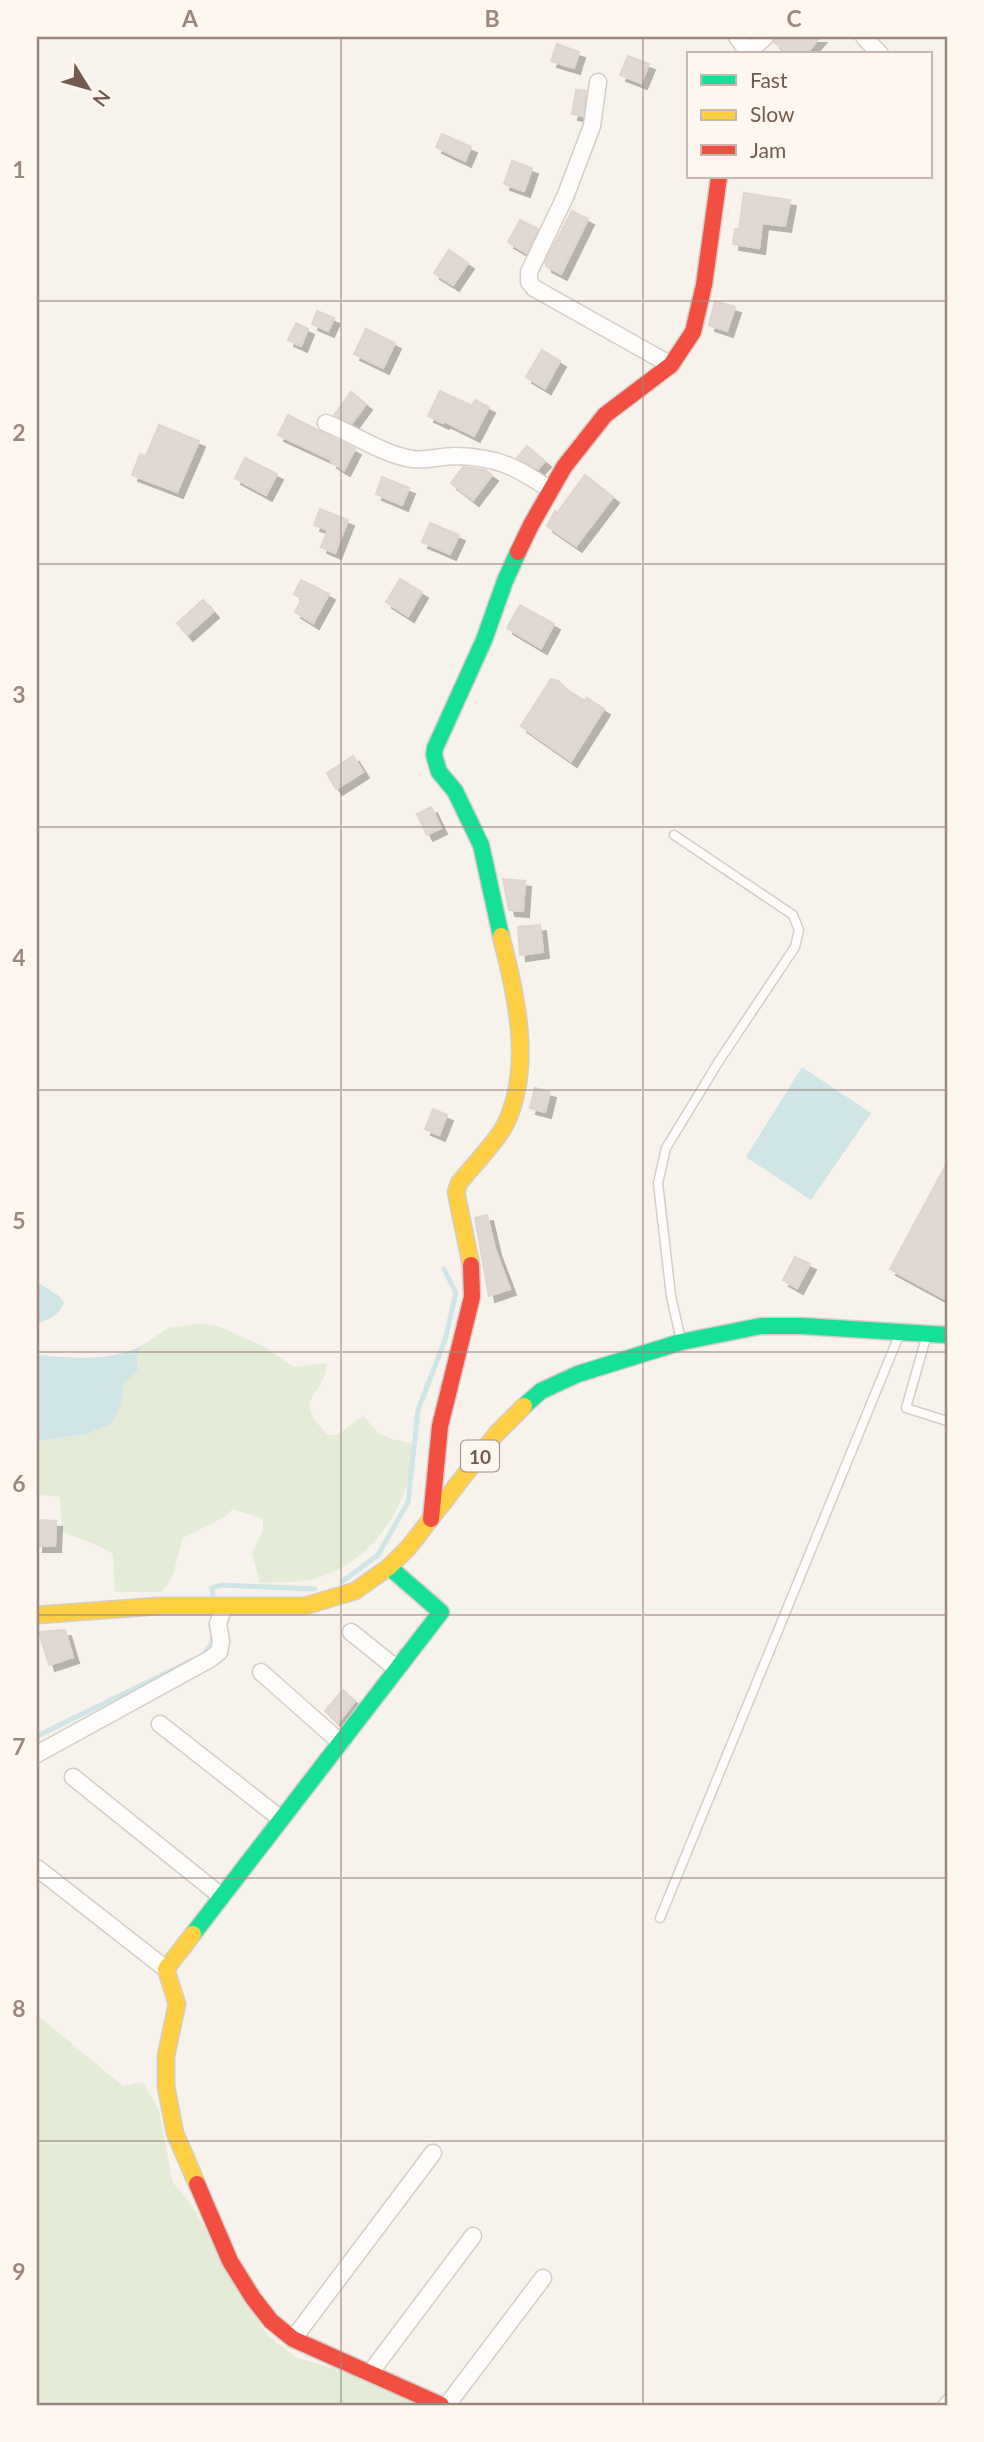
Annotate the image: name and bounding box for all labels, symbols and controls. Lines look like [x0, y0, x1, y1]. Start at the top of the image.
text: A [181, 4, 199, 32]
text: B [484, 4, 500, 32]
text: C [786, 4, 802, 32]
north arrow [52, 52, 122, 122]
legend [687, 52, 932, 178]
text: Fast [750, 67, 788, 92]
text: N [88, 86, 116, 111]
text: Slow [750, 101, 795, 126]
text: Jam [750, 137, 786, 162]
text: 1 [12, 155, 26, 183]
text: 2 [12, 418, 26, 446]
text: 3 [12, 680, 26, 708]
text: 4 [12, 943, 26, 971]
text: 5 [12, 1206, 26, 1234]
road number: 10 [461, 1440, 499, 1472]
text: 6 [12, 1469, 26, 1497]
text: 7 [12, 1732, 26, 1760]
text: 8 [12, 1994, 26, 2022]
text: 9 [12, 2257, 26, 2285]

